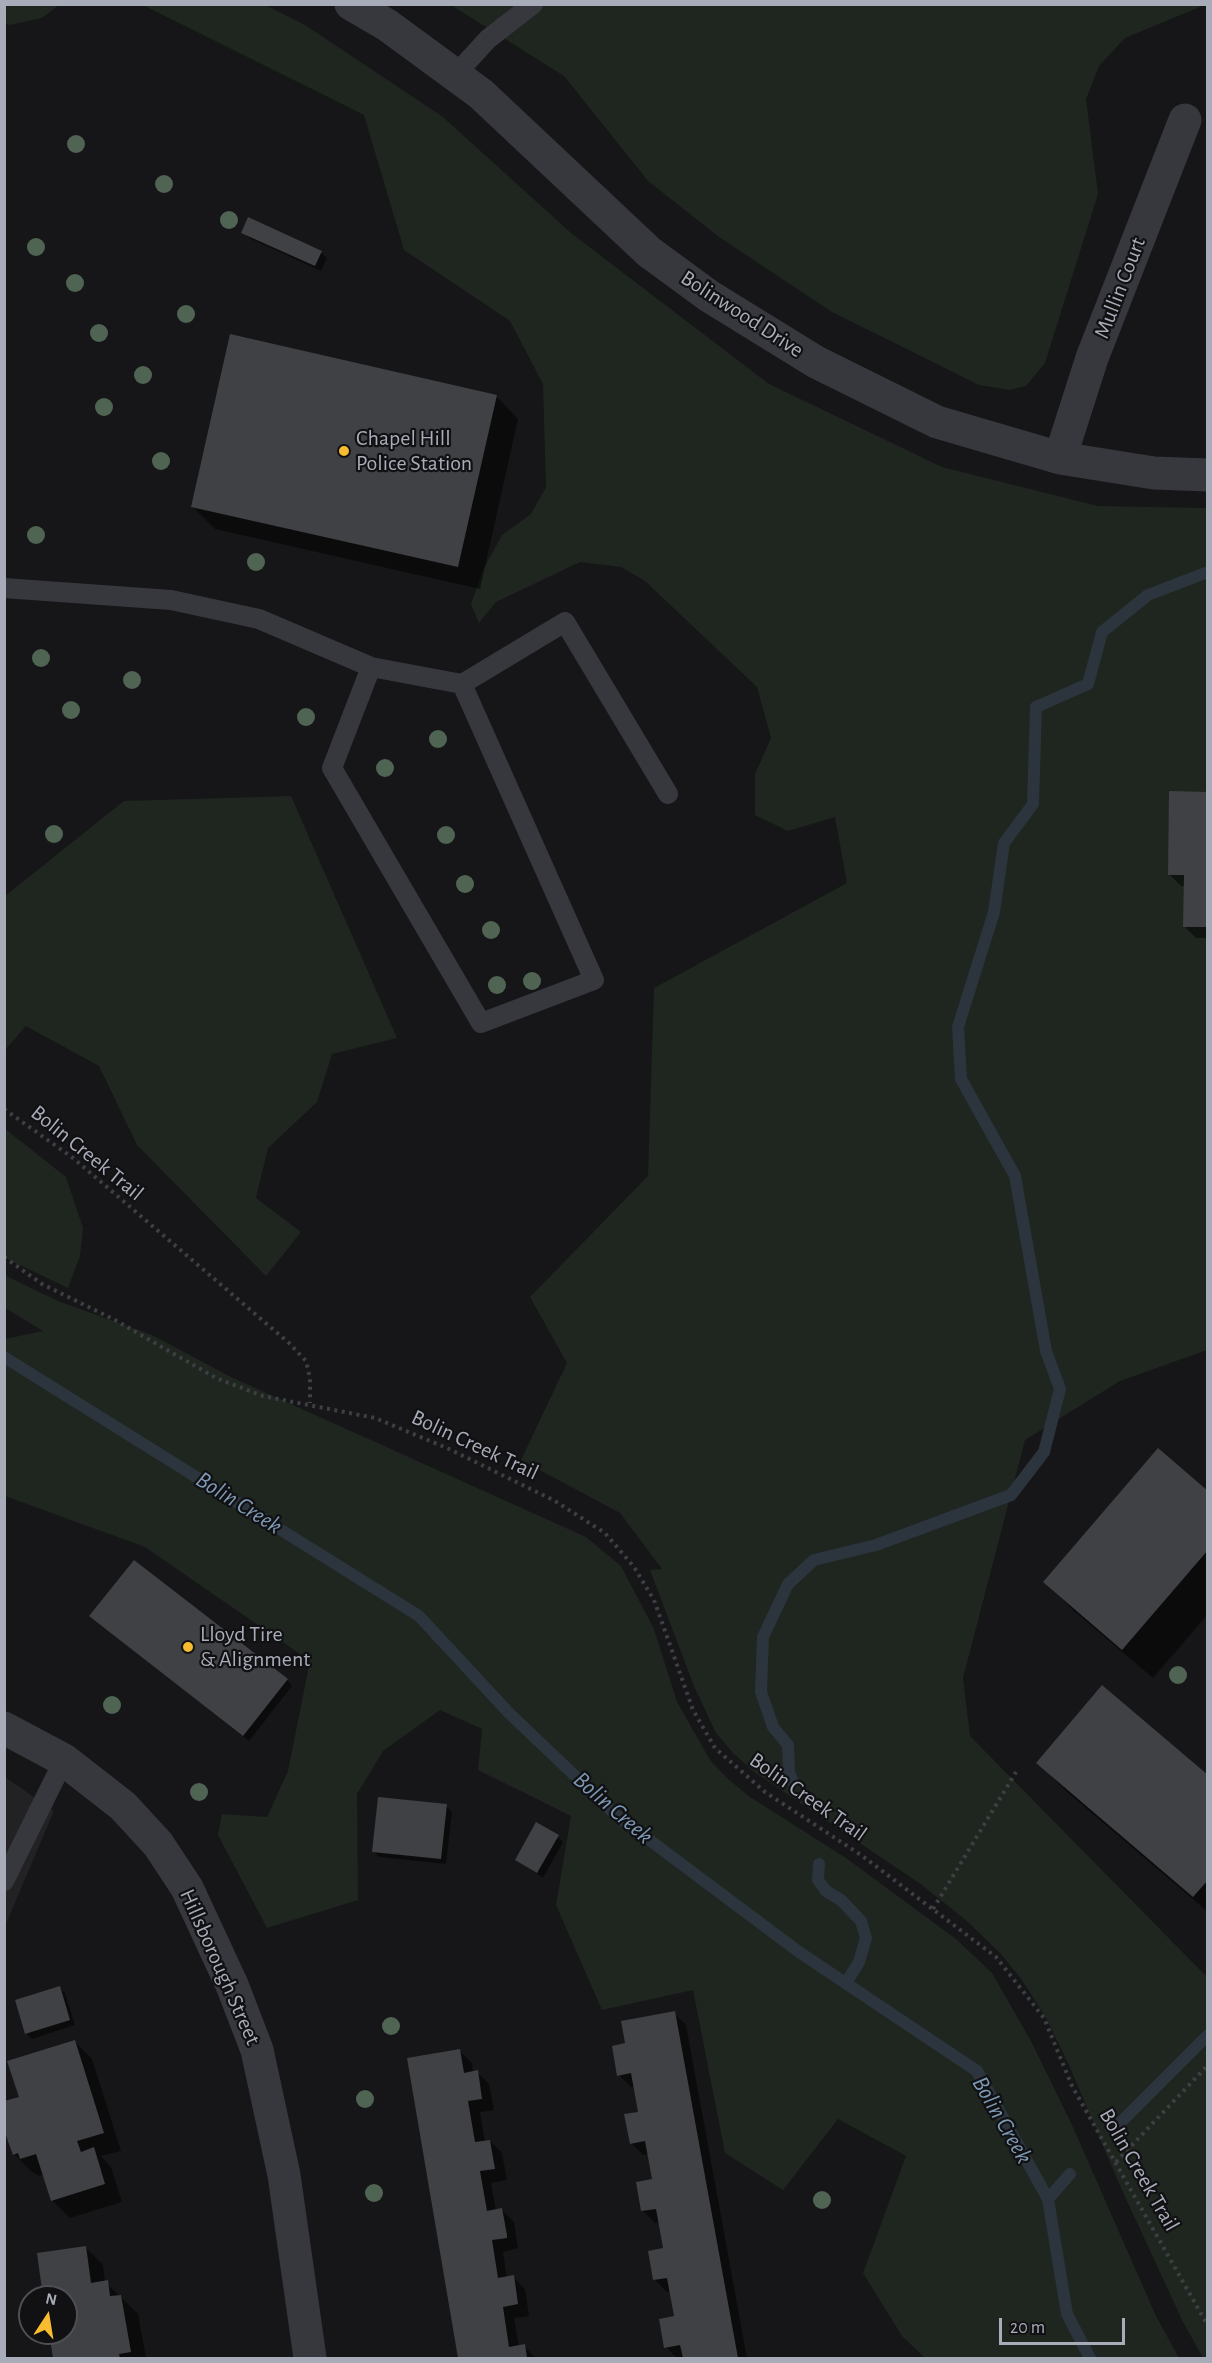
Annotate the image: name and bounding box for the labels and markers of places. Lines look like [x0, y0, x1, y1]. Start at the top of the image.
place label: Chapel Hill Police Station [356, 425, 472, 476]
marker: Chapel Hill Police Station [337, 444, 351, 458]
place label: Lloyd Tire & Alignment [200, 1621, 310, 1672]
marker: Lloyd Tire & Alignment [181, 1640, 195, 1654]

